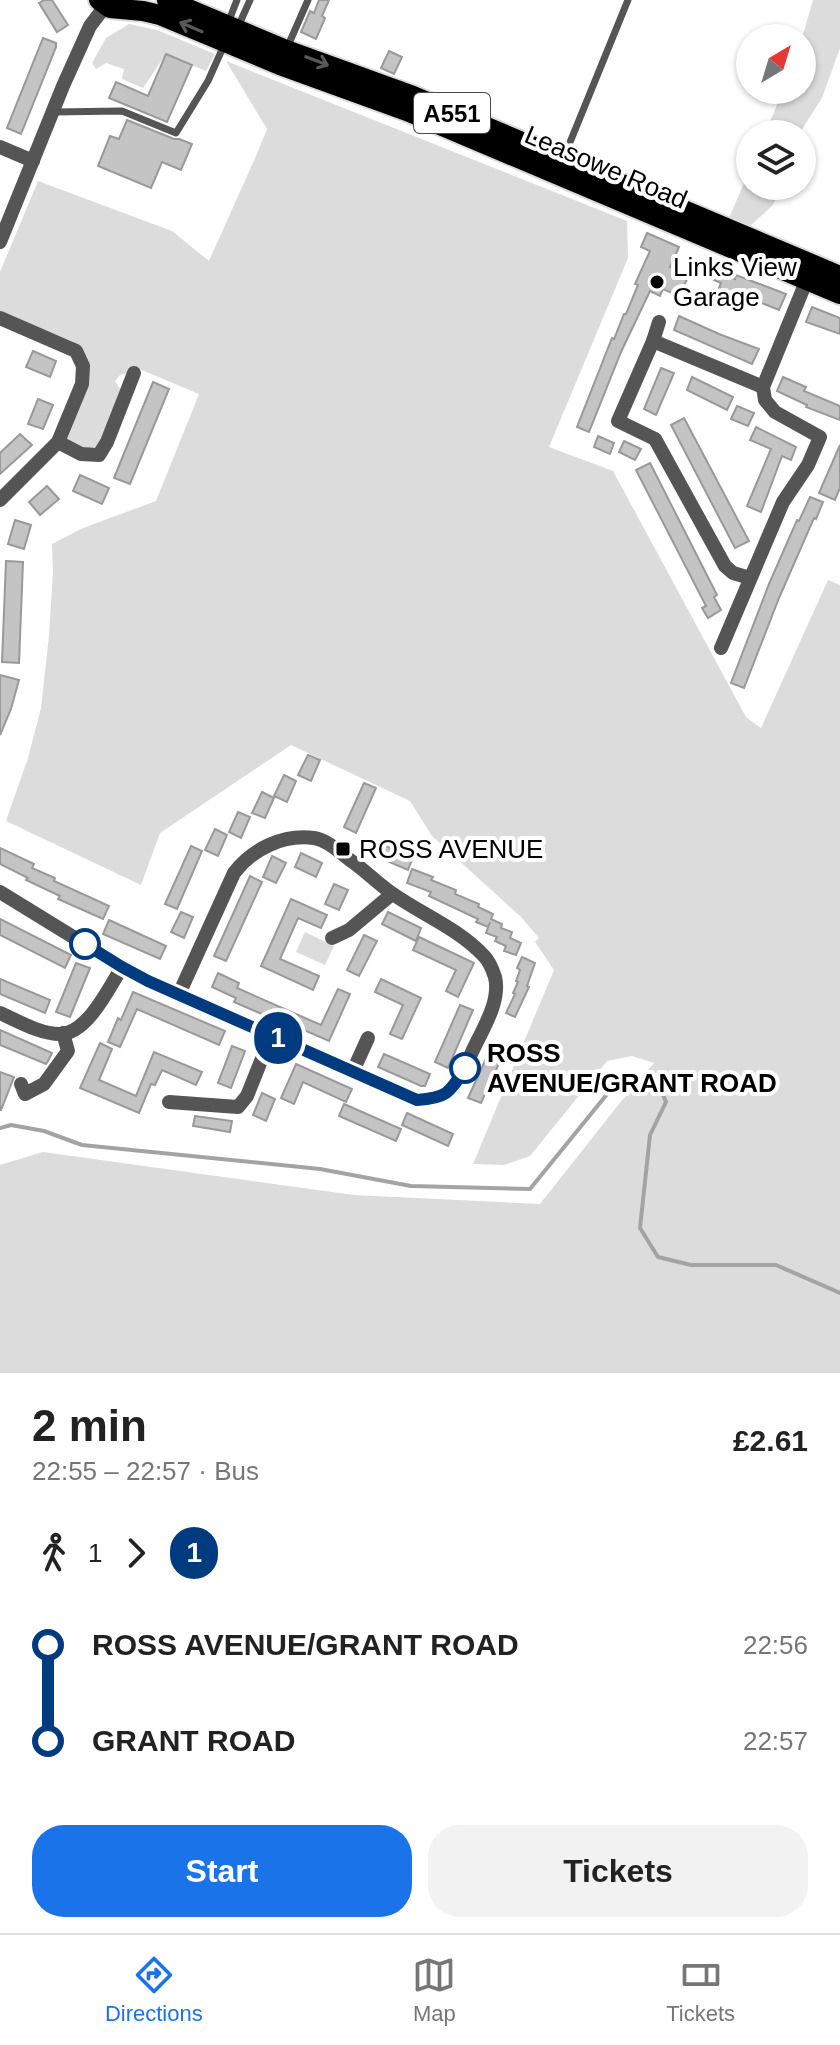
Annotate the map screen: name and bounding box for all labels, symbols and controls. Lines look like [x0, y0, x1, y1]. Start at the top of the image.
one-way arrow [179, 19, 204, 34]
north arrow [736, 24, 816, 104]
map controls [736, 24, 816, 200]
one-way arrow [304, 55, 329, 69]
road number: A551 [414, 93, 490, 133]
street label: Leasowe Road [520, 119, 692, 215]
button: layers [736, 120, 816, 200]
place label: Links View Garage [673, 252, 797, 312]
marker: Links View Garage [648, 273, 666, 291]
place label: ROSS AVENUE [359, 834, 543, 864]
marker: ROSS AVENUE [334, 840, 352, 858]
unlabelled marker [70, 929, 100, 959]
line badge: 1 [252, 1012, 304, 1064]
text: 1 [270, 1022, 286, 1053]
place label: ROSS AVENUE/GRANT ROAD [487, 1038, 777, 1098]
marker: ROSS AVENUE/GRANT ROAD [450, 1053, 480, 1083]
text: 2 min [32, 1401, 147, 1450]
text: £2.61 [733, 1424, 808, 1457]
text: 22:55 – 22:57 · Bus [32, 1456, 259, 1486]
icon: walk [32, 1531, 76, 1575]
icon: forward [114, 1531, 158, 1575]
text: 1 [186, 1537, 202, 1568]
text: 1 [88, 1538, 102, 1568]
text: ROSS AVENUE/GRANT ROAD [92, 1628, 519, 1661]
text: 22:56 [743, 1630, 808, 1660]
text: GRANT ROAD [92, 1724, 295, 1757]
text: 22:57 [743, 1726, 808, 1756]
button: Start [32, 1825, 412, 1917]
button: Tickets [428, 1825, 808, 1917]
tab: Directions [105, 1953, 203, 2027]
tab: Map [412, 1953, 456, 2027]
tab: Tickets [666, 1953, 735, 2027]

